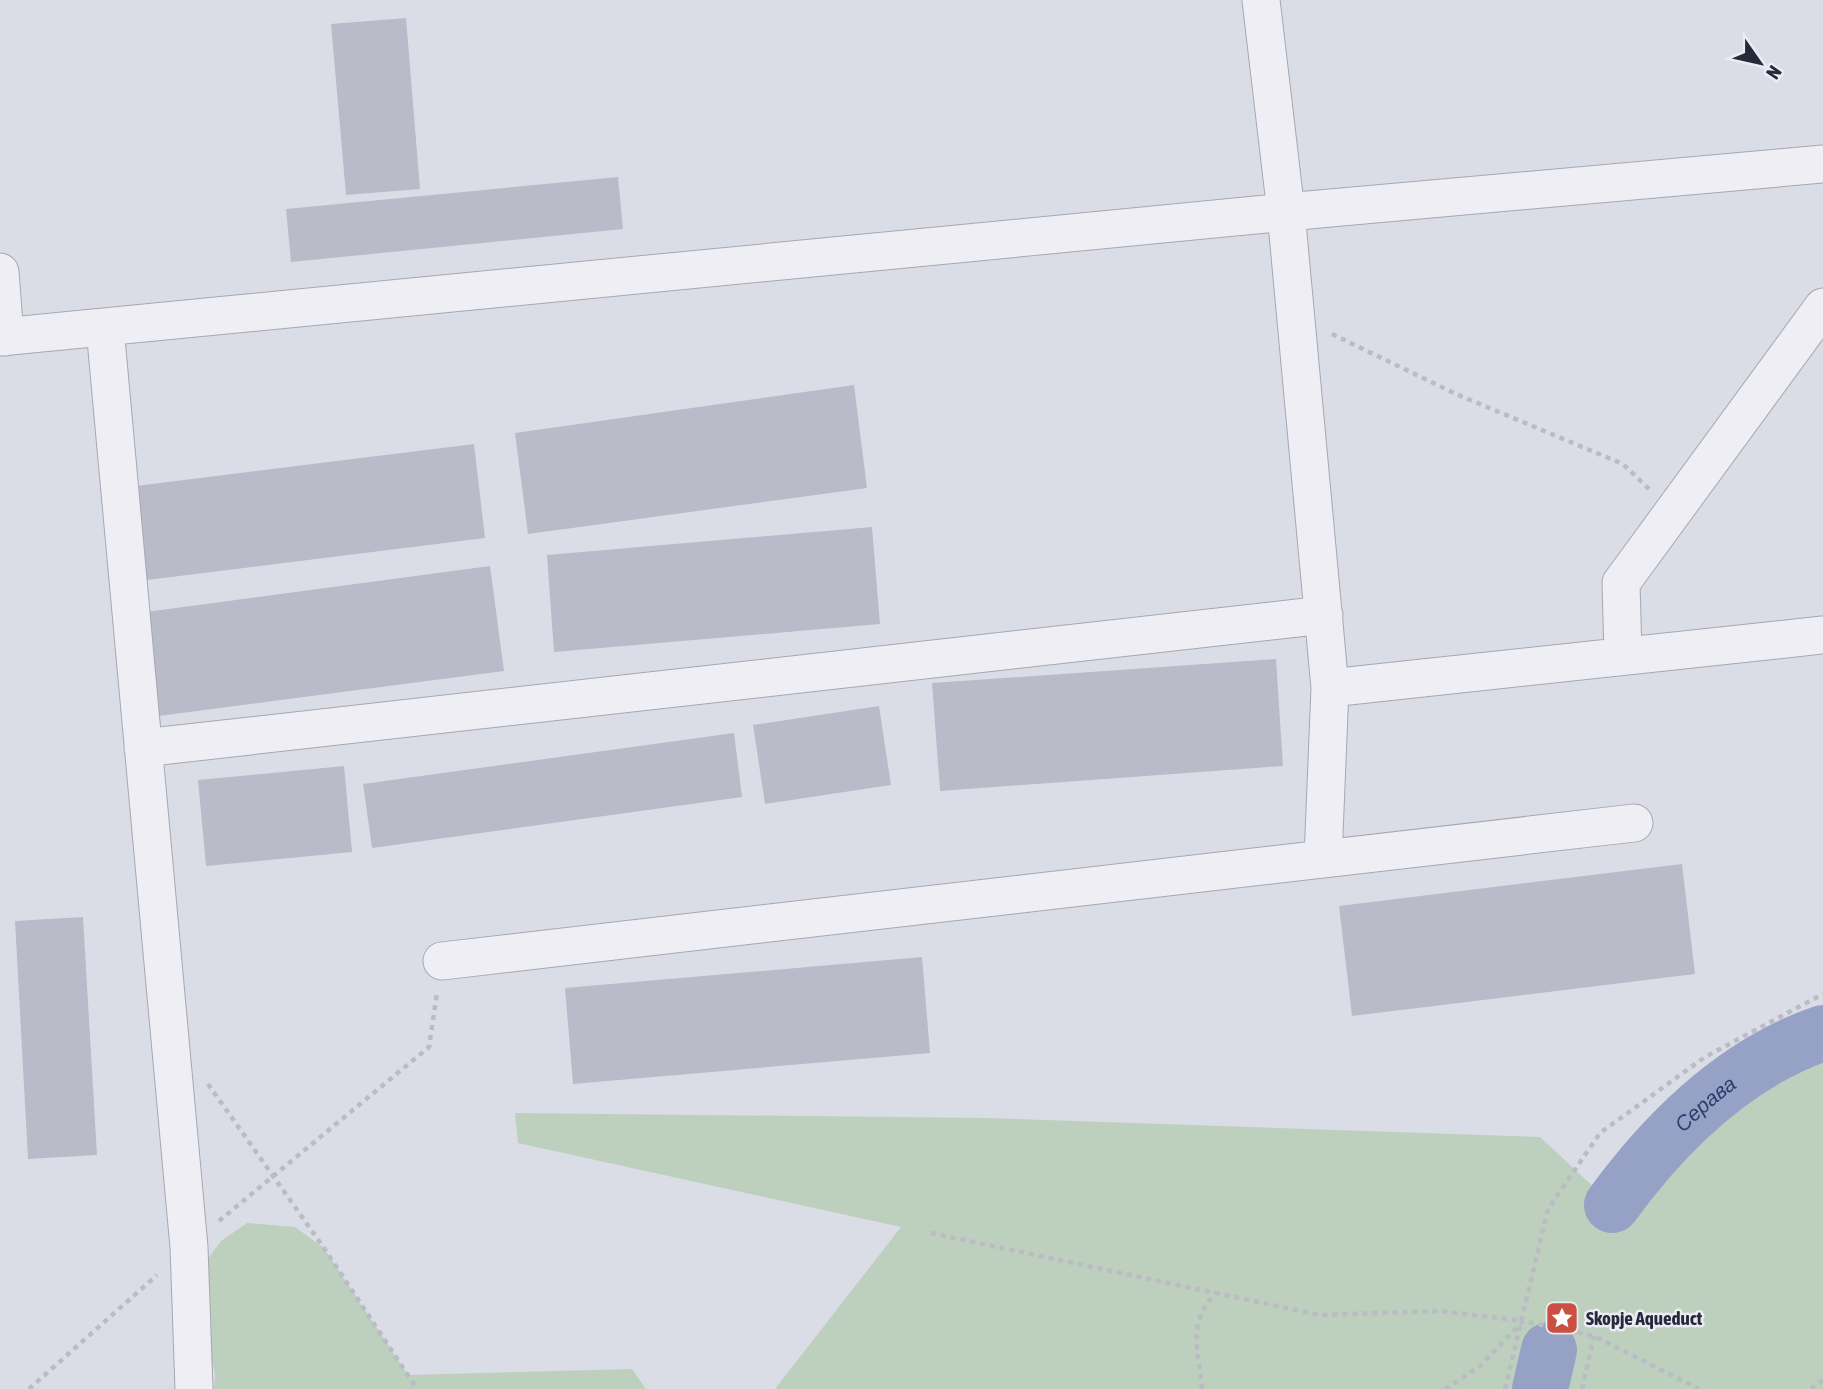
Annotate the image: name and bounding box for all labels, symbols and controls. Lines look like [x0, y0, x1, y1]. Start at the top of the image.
north arrow [1725, 28, 1795, 98]
text: N [1762, 62, 1786, 83]
water label: Серава [1669, 1071, 1740, 1136]
place icon: Skopje Aqueduct [1543, 1299, 1581, 1337]
place label: Skopje Aqueduct [1586, 1307, 1703, 1329]

